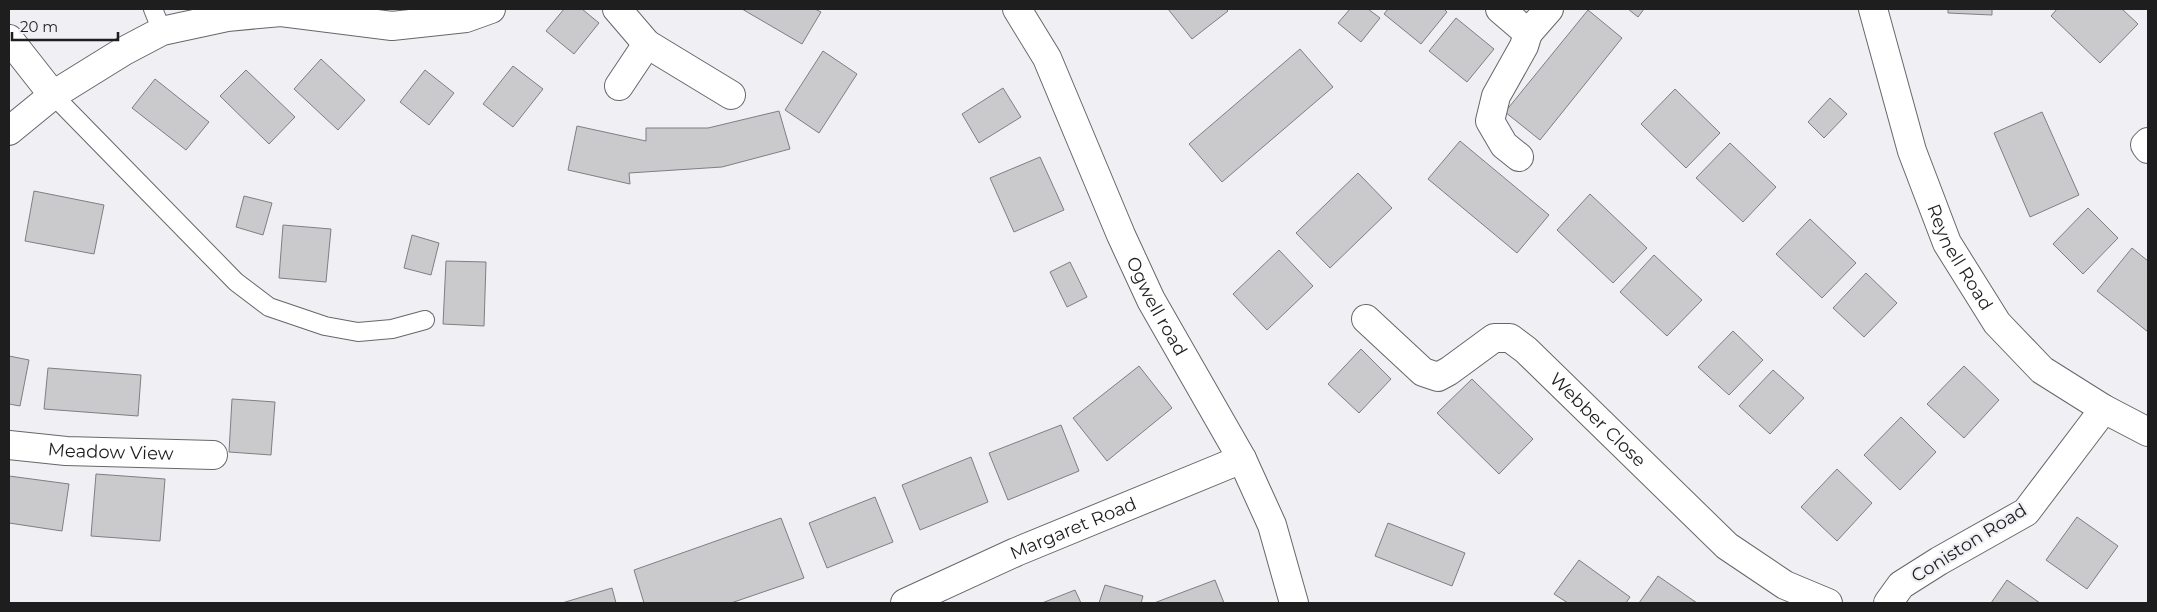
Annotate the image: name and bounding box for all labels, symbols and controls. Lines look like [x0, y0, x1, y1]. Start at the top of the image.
scale bar [12, 10, 119, 42]
text: 20 m [20, 17, 58, 36]
street label: Reynell Road [1922, 201, 1997, 314]
street label: Ogwell road [1121, 253, 1192, 360]
street label: Webber Close [1545, 368, 1650, 472]
street label: Meadow View [47, 438, 174, 465]
street label: Margaret Road [1007, 493, 1140, 564]
street label: Coniston Road [1907, 499, 2031, 587]

